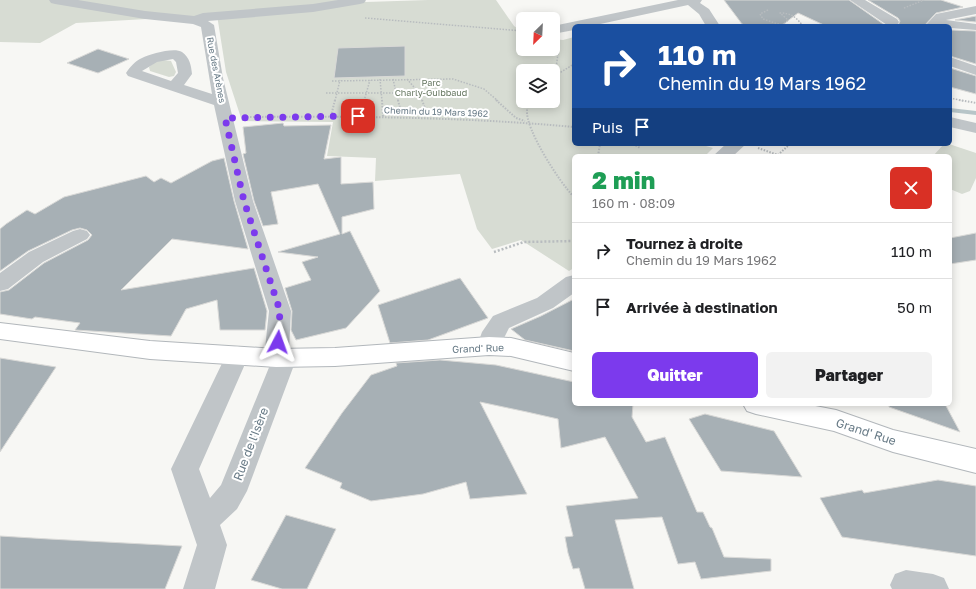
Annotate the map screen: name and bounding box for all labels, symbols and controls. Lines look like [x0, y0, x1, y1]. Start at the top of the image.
north arrow [516, 12, 560, 56]
map controls [516, 12, 560, 108]
street label: Rue des Arènes [205, 36, 228, 104]
text: 110 m [658, 38, 737, 71]
icon: right [592, 40, 644, 92]
button: layers [516, 64, 560, 108]
text: Chemin du 19 Mars 1962 [658, 72, 866, 94]
park label: Parc Charly-Guibbaud [395, 77, 467, 98]
pin [341, 99, 375, 133]
street label: Chemin du 19 Mars 1962 [384, 104, 488, 119]
icon: arrive [347, 105, 369, 127]
icon: arrive [631, 116, 653, 138]
text: Puis [592, 118, 623, 136]
text: 2 min [592, 165, 655, 194]
button: close [890, 167, 932, 209]
text: 160 m · 08:09 [592, 195, 675, 211]
text: Tournez à droite [626, 234, 743, 252]
icon: right [592, 240, 614, 262]
text: 110 m [891, 242, 932, 260]
text: Chemin du 19 Mars 1962 [626, 252, 776, 268]
icon: arrive [592, 296, 614, 318]
text: Arrivée à destination [626, 298, 778, 316]
text: 50 m [897, 298, 932, 316]
position arrow [257, 321, 299, 363]
street label: Grand' Rue [452, 341, 504, 355]
button: Quitter [592, 352, 758, 398]
button: Partager [766, 352, 932, 398]
street label: Rue de l'Isère [230, 405, 271, 482]
street label: Grand' Rue [834, 415, 898, 448]

